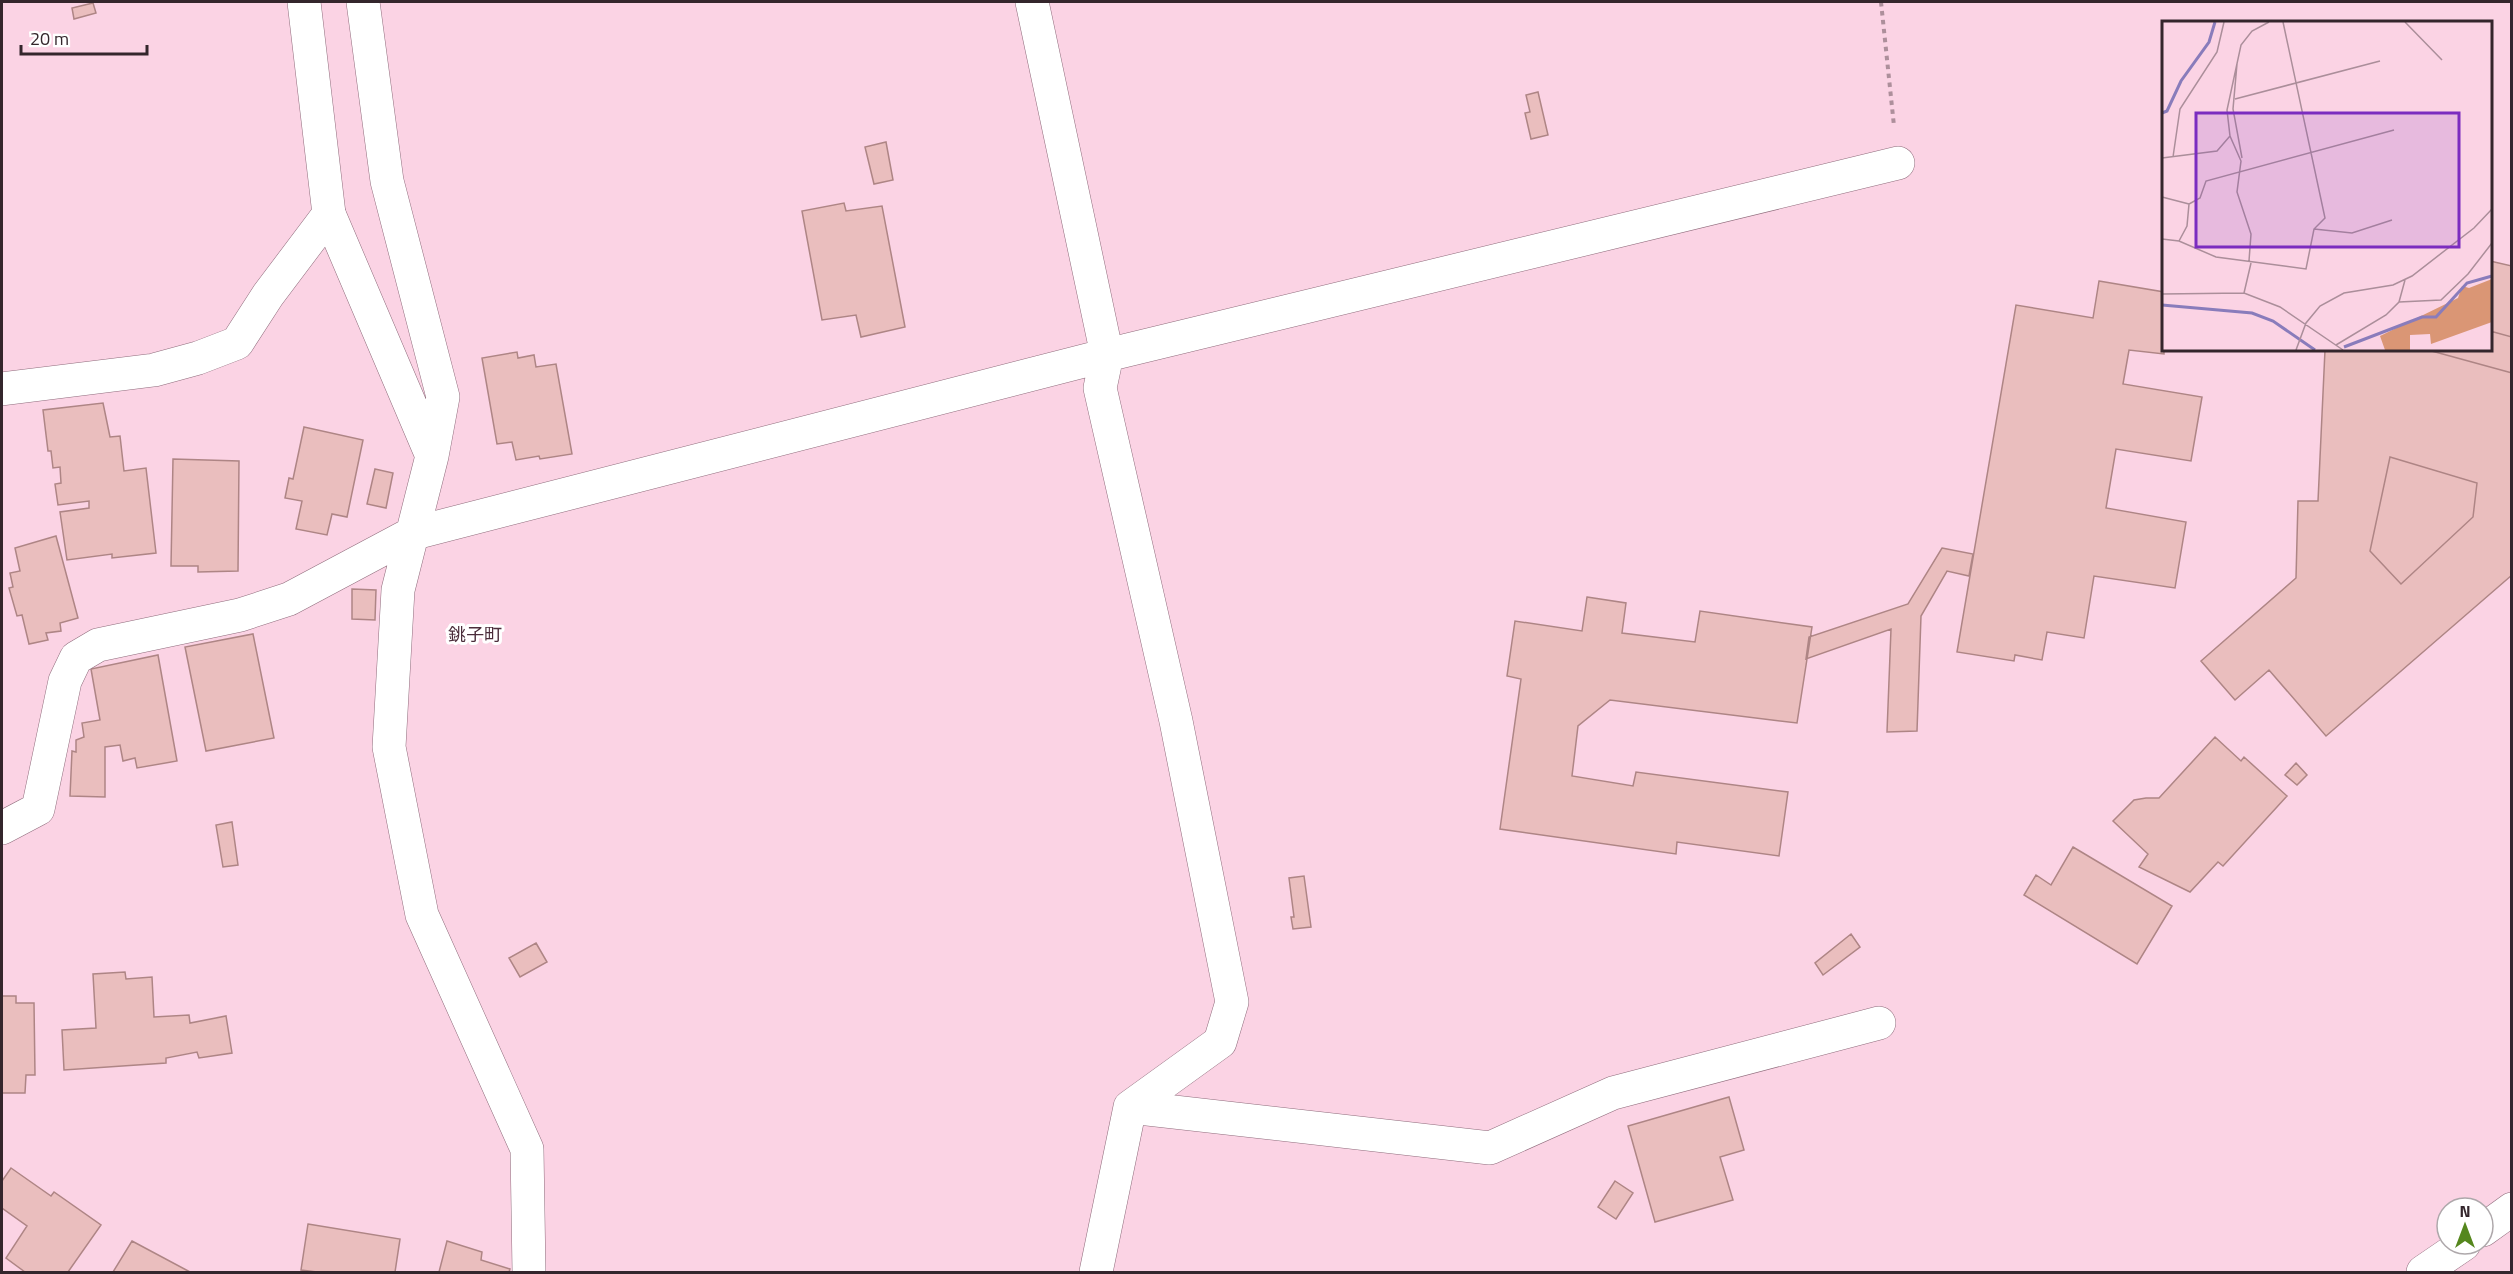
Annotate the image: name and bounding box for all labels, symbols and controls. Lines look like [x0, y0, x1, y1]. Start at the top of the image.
scale bar [21, 18, 147, 56]
inset map [2162, 21, 2492, 351]
text: 20 m [30, 25, 69, 52]
district label: 銚子町 [448, 621, 502, 648]
north arrow [2435, 1196, 2495, 1256]
text: N [2459, 1199, 2471, 1223]

